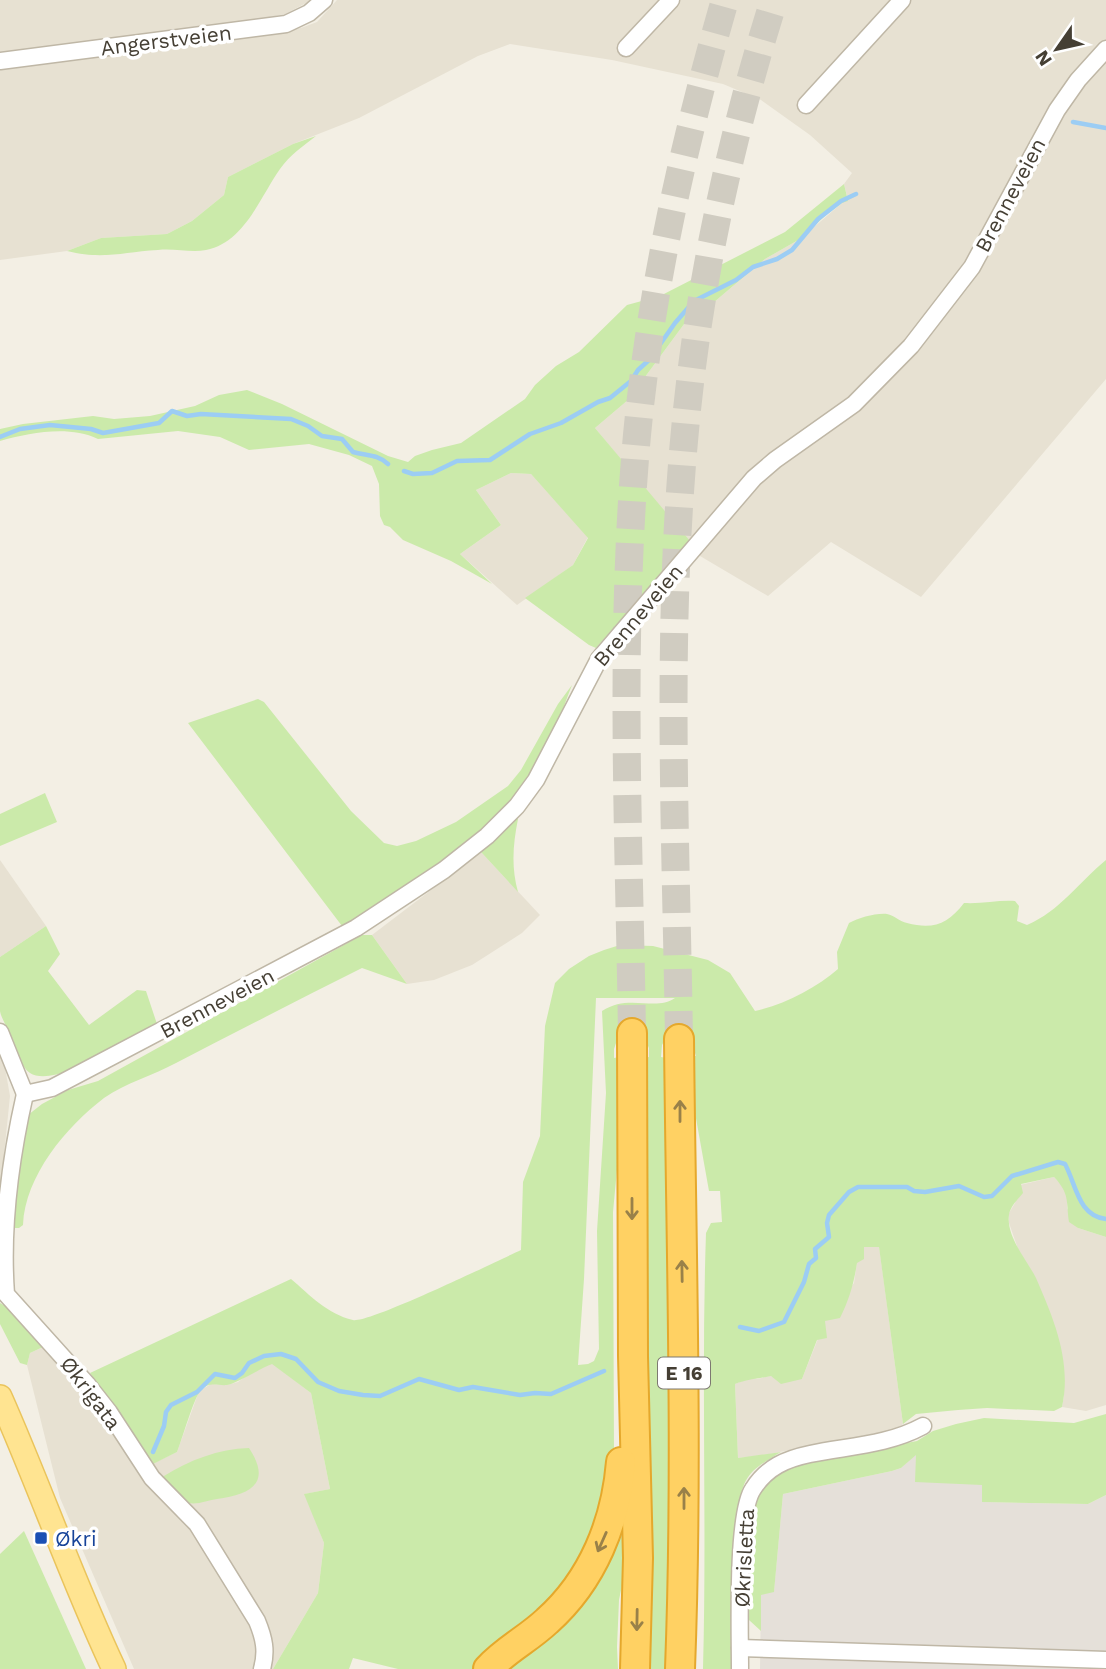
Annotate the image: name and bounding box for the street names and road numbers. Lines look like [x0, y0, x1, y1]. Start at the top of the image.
street label: Angerstveien [99, 20, 233, 60]
street label: Brenneveien [969, 134, 1051, 256]
street label: Brenneveien [588, 559, 688, 671]
street label: Brenneveien [156, 962, 278, 1044]
street label: Økrigata [55, 1352, 127, 1435]
road number: E 16 [658, 1358, 710, 1388]
street label: Økrisletta [729, 1508, 759, 1608]

